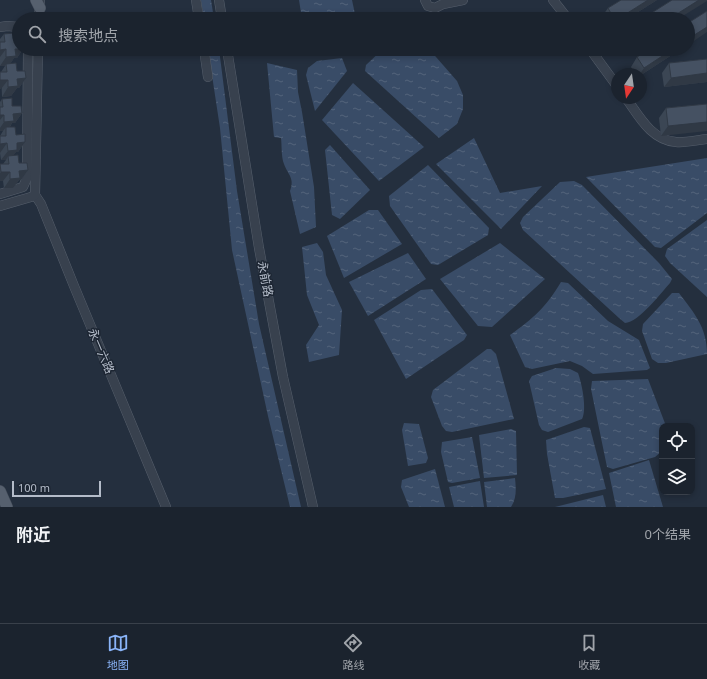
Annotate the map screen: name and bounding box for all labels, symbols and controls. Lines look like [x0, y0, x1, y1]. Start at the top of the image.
search box [12, 12, 695, 56]
icon: search [26, 23, 48, 45]
text: 搜索地点 [58, 25, 118, 45]
north arrow [611, 68, 647, 104]
street label: 永前路 [254, 260, 277, 298]
street label: 永一六路 [84, 325, 119, 376]
map controls [659, 423, 695, 495]
button: locate [659, 423, 695, 459]
button: layers [659, 459, 695, 495]
scale bar [12, 479, 101, 498]
text: 100 m [18, 480, 50, 495]
text: 附近 [16, 523, 50, 546]
text: 0个结果 [645, 525, 691, 543]
tab: 地图 [107, 632, 129, 672]
tab: 路线 [342, 632, 364, 672]
tab: 收藏 [578, 632, 600, 672]

